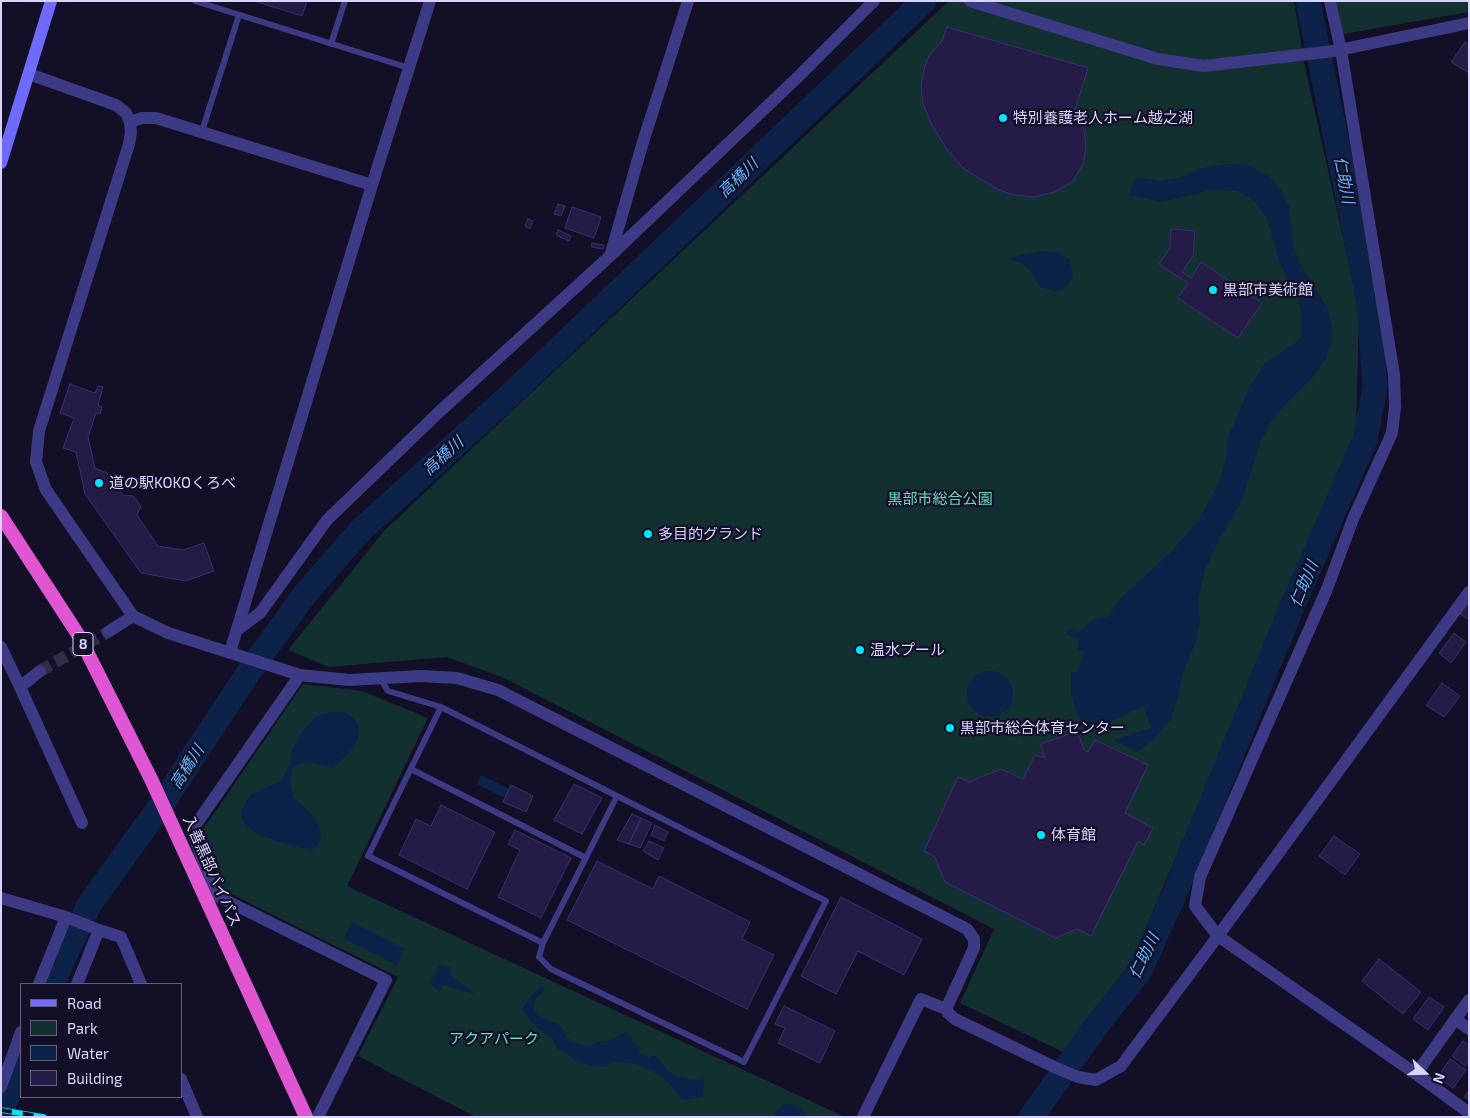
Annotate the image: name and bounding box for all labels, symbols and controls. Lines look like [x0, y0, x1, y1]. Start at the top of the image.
place label: 特別養護老人ホーム越之湖 [1013, 109, 1193, 127]
marker: 特別養護老人ホーム越之湖 [997, 112, 1009, 124]
water label: 高橋川 [714, 154, 762, 202]
water label: 仁助川 [1330, 155, 1358, 205]
place label: 黒部市美術館 [1223, 281, 1313, 299]
marker: 黒部市美術館 [1207, 284, 1219, 296]
water label: 高橋川 [419, 433, 467, 479]
place label: 道の駅KOKOくろべ [109, 474, 236, 492]
marker: 道の駅KOKOくろべ [93, 477, 105, 489]
park label: 黒部市総合公園 [888, 490, 992, 508]
place label: 多目的グランド [658, 525, 763, 543]
marker: 多目的グランド [642, 528, 654, 540]
water label: 仁助川 [1286, 558, 1322, 610]
road number: 8 [73, 633, 93, 656]
place label: 温水プール [870, 641, 945, 659]
marker: 温水プール [854, 644, 866, 656]
place label: 黒部市総合体育センター [960, 719, 1125, 737]
marker: 黒部市総合体育センター [944, 722, 956, 734]
water label: 高橋川 [166, 742, 208, 792]
street label: 入善黒部バイパス [179, 813, 245, 929]
place label: 体育館 [1051, 826, 1096, 844]
marker: 体育館 [1035, 829, 1047, 841]
water label: 仁助川 [1125, 930, 1163, 982]
legend [20, 983, 182, 1098]
text: Road [67, 994, 102, 1012]
text: Park [67, 1019, 98, 1037]
park label: アクアパーク [449, 1030, 539, 1048]
text: Water [67, 1044, 109, 1062]
north arrow [1400, 1048, 1450, 1098]
text: Building [67, 1069, 122, 1087]
text: N [1430, 1071, 1449, 1086]

